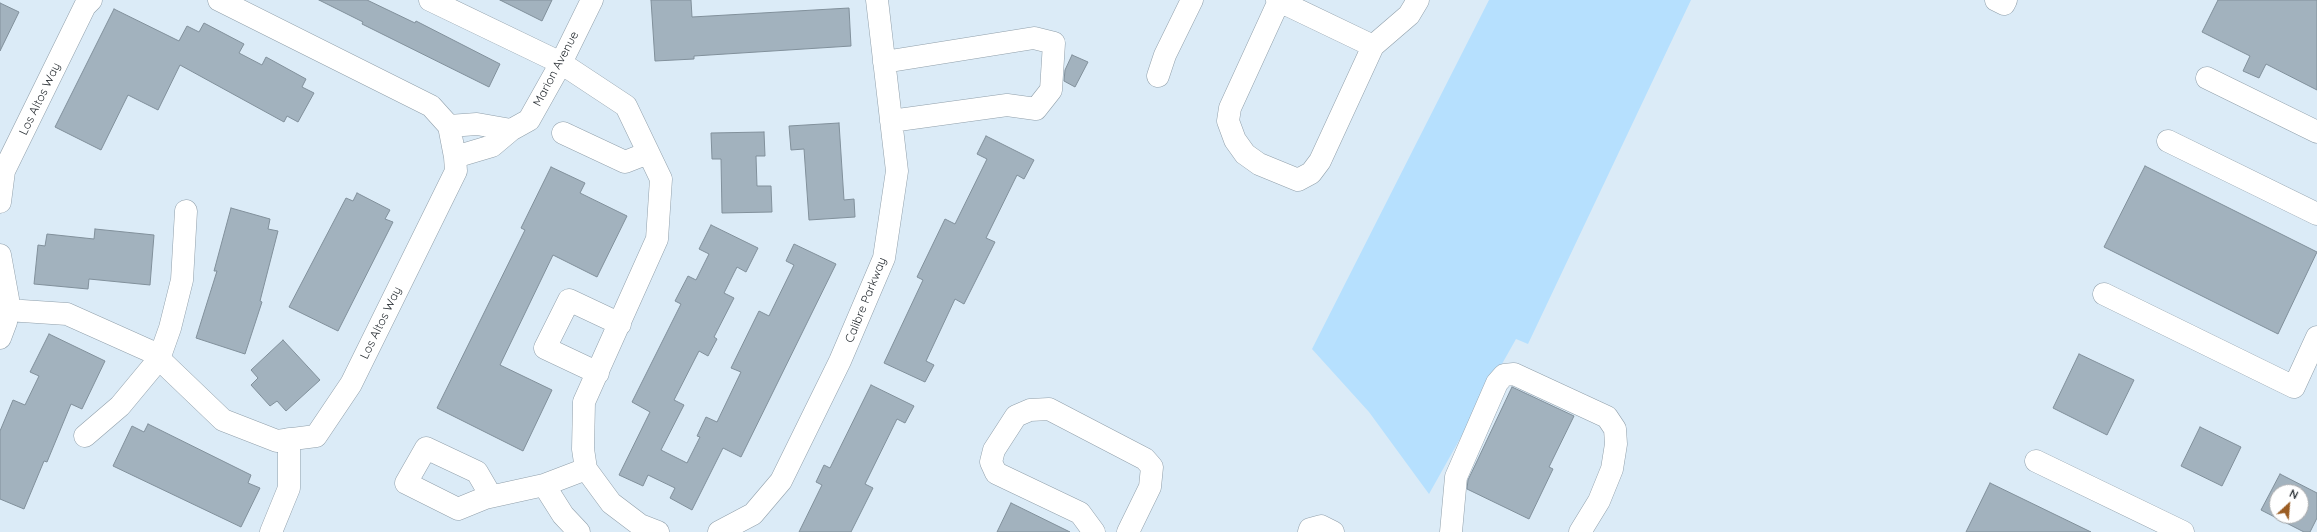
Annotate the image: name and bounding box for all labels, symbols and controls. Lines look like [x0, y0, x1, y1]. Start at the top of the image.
street label: Marion Avenue [530, 29, 582, 109]
street label: Los Altos Way [16, 60, 64, 138]
street label: Calibre Parkway [842, 255, 890, 345]
street label: Los Altos Way [357, 284, 405, 362]
north arrow [2269, 484, 2309, 524]
text: N [2287, 486, 2301, 502]

